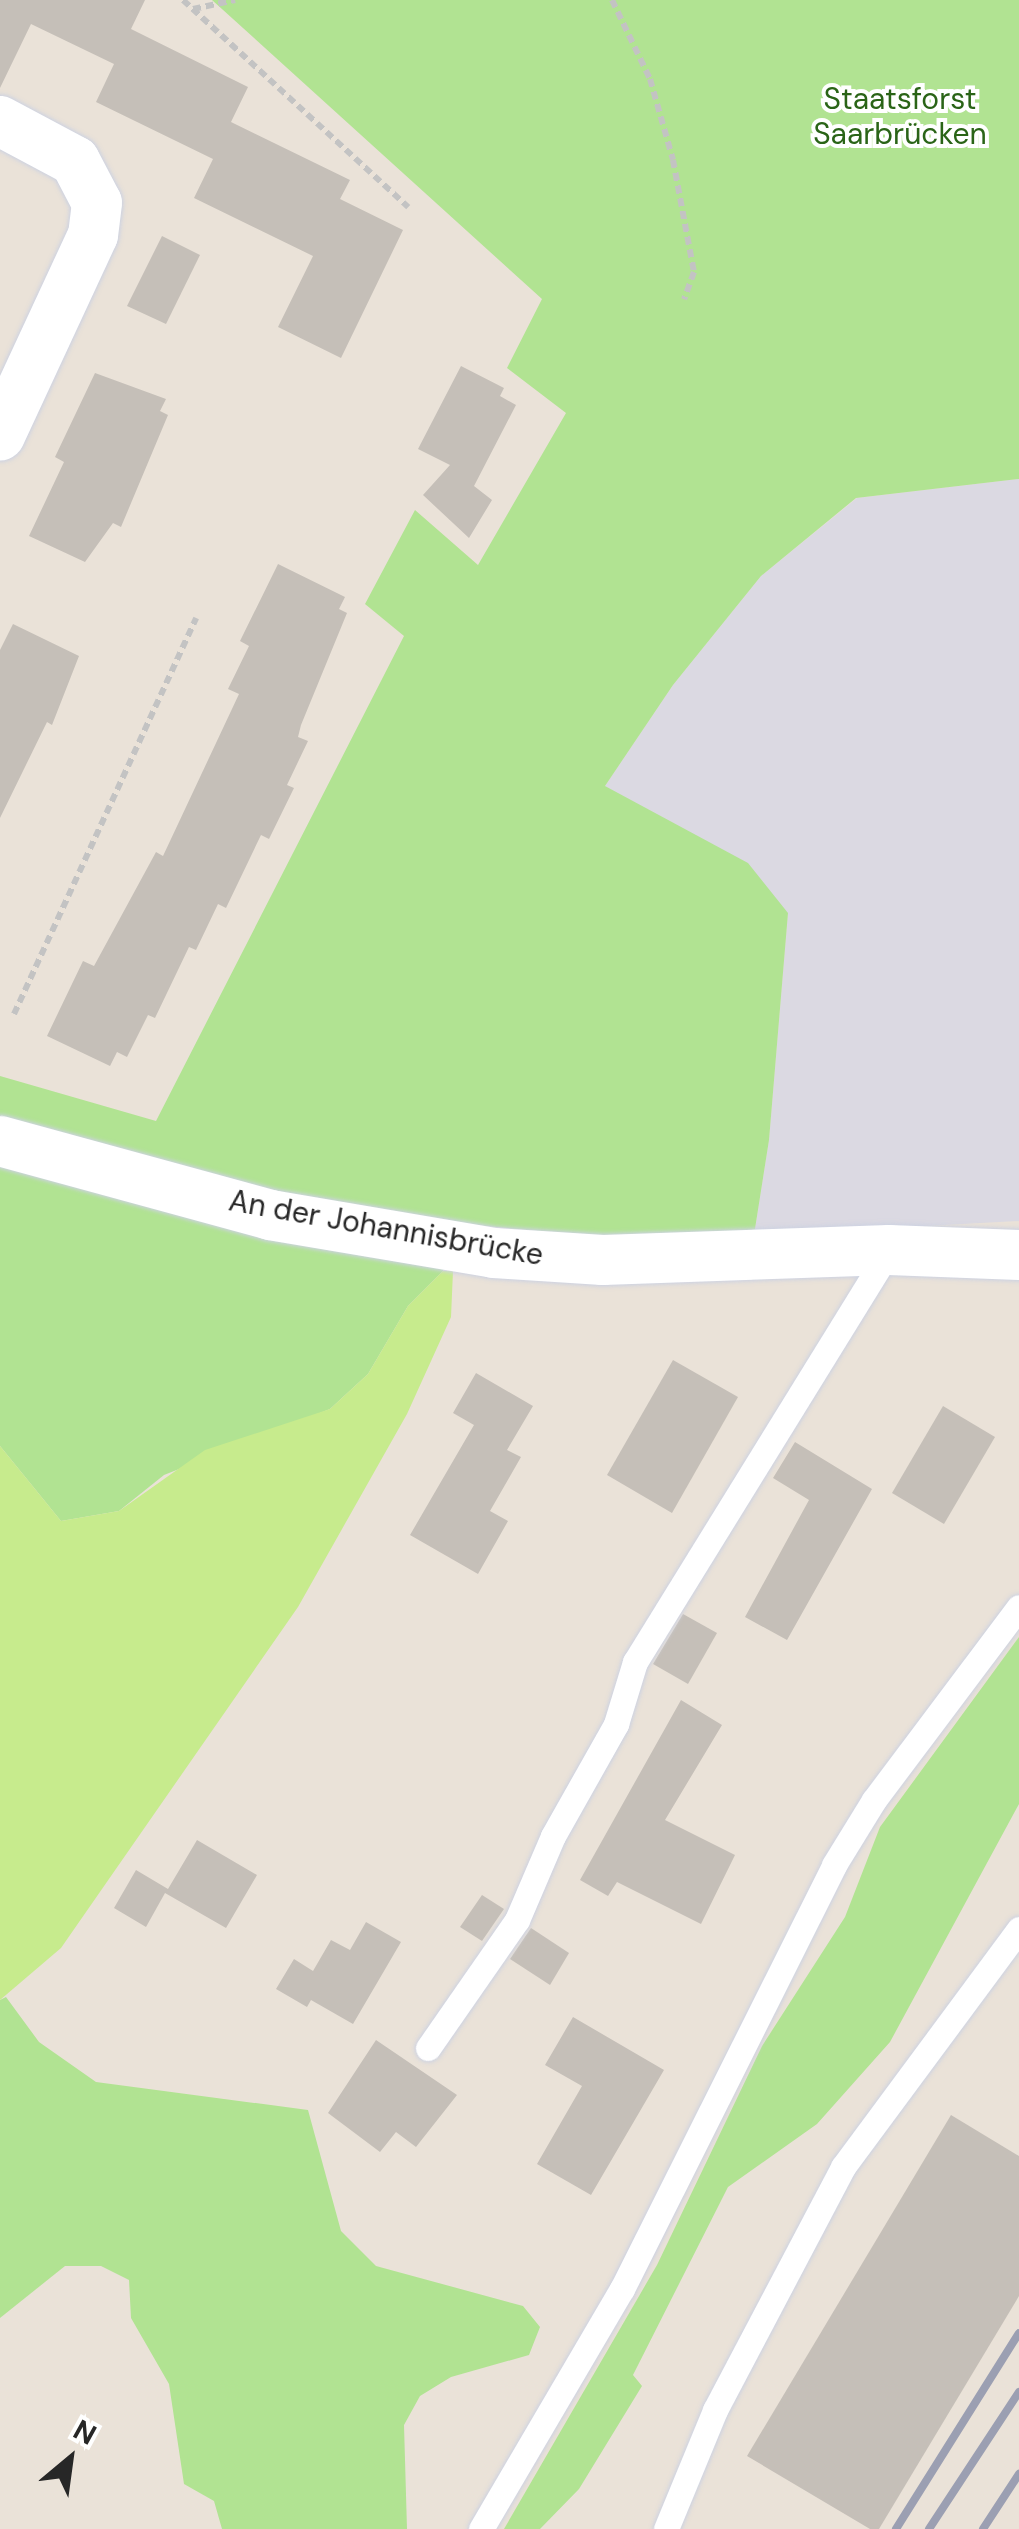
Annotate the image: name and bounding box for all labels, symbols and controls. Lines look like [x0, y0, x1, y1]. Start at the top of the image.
park label: Staatsforst Saarbrücken [813, 81, 987, 152]
street label: An der Johannisbrücke [226, 1183, 546, 1273]
north arrow [20, 2409, 120, 2509]
text: N [67, 2411, 103, 2453]

